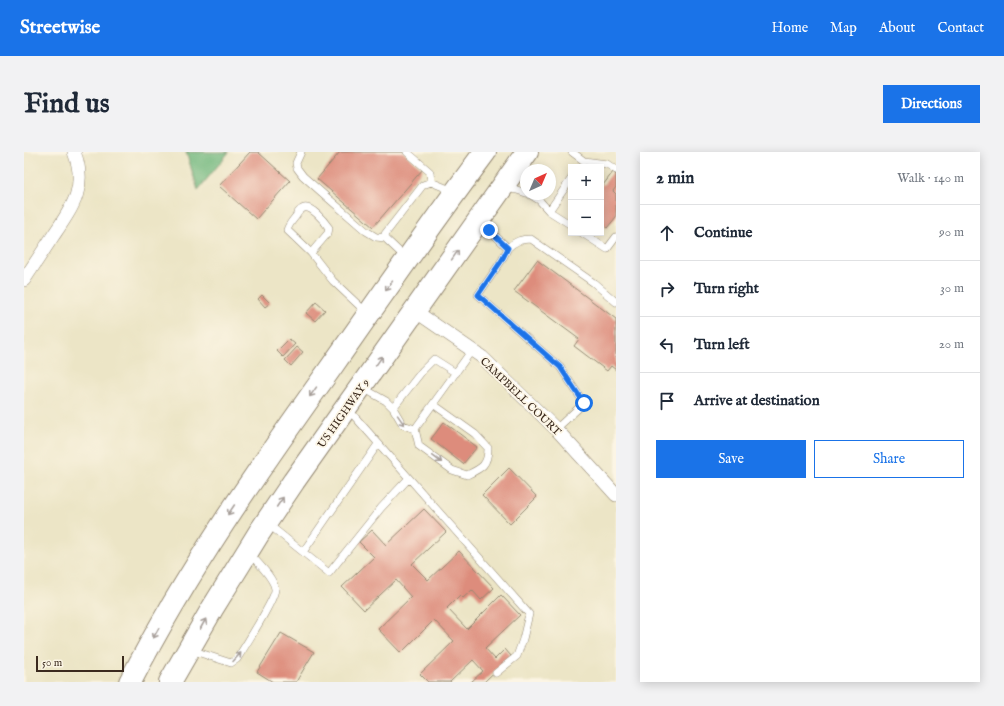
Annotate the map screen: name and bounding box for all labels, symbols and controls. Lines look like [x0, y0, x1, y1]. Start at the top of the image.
text: Streetwise [20, 16, 100, 40]
text: Home [772, 19, 808, 37]
text: Map [830, 19, 857, 37]
text: About [879, 19, 915, 37]
text: Contact [937, 19, 984, 37]
button: Directions [883, 85, 980, 123]
text: Find us [24, 87, 110, 122]
north arrow [520, 164, 556, 200]
map controls [568, 164, 604, 236]
button: + [568, 164, 604, 200]
text: 2 min [656, 168, 694, 189]
text: Walk · 140 m [897, 170, 964, 187]
button: − [568, 200, 604, 236]
route end [480, 221, 498, 239]
icon: ahead [656, 222, 678, 244]
text: Continue [694, 223, 752, 242]
text: 90 m [939, 224, 964, 241]
one-way arrow [450, 250, 459, 261]
icon: right [656, 278, 678, 300]
text: Turn right [694, 279, 759, 298]
one-way arrow [385, 280, 393, 291]
text: 30 m [940, 280, 964, 297]
icon: left [656, 334, 678, 356]
text: Turn left [694, 335, 750, 354]
text: 20 m [939, 336, 964, 353]
street label: CAMPBELL COURT [477, 354, 564, 439]
one-way arrow [375, 356, 383, 367]
street label: US HIGHWAY 9 [315, 376, 373, 451]
one-way arrow [309, 386, 317, 397]
icon: arrive [656, 390, 678, 412]
text: Arrive at destination [694, 391, 820, 410]
route start [575, 394, 593, 412]
one-way arrow [397, 414, 405, 425]
button: Save [656, 440, 806, 478]
button: Share [814, 440, 964, 478]
one-way arrow [431, 455, 442, 463]
one-way arrow [276, 497, 284, 508]
one-way arrow [227, 504, 235, 516]
one-way arrow [200, 618, 208, 630]
one-way arrow [152, 627, 160, 639]
one-way arrow [232, 652, 241, 663]
scale bar [36, 654, 124, 673]
text: 50 m [42, 656, 62, 670]

